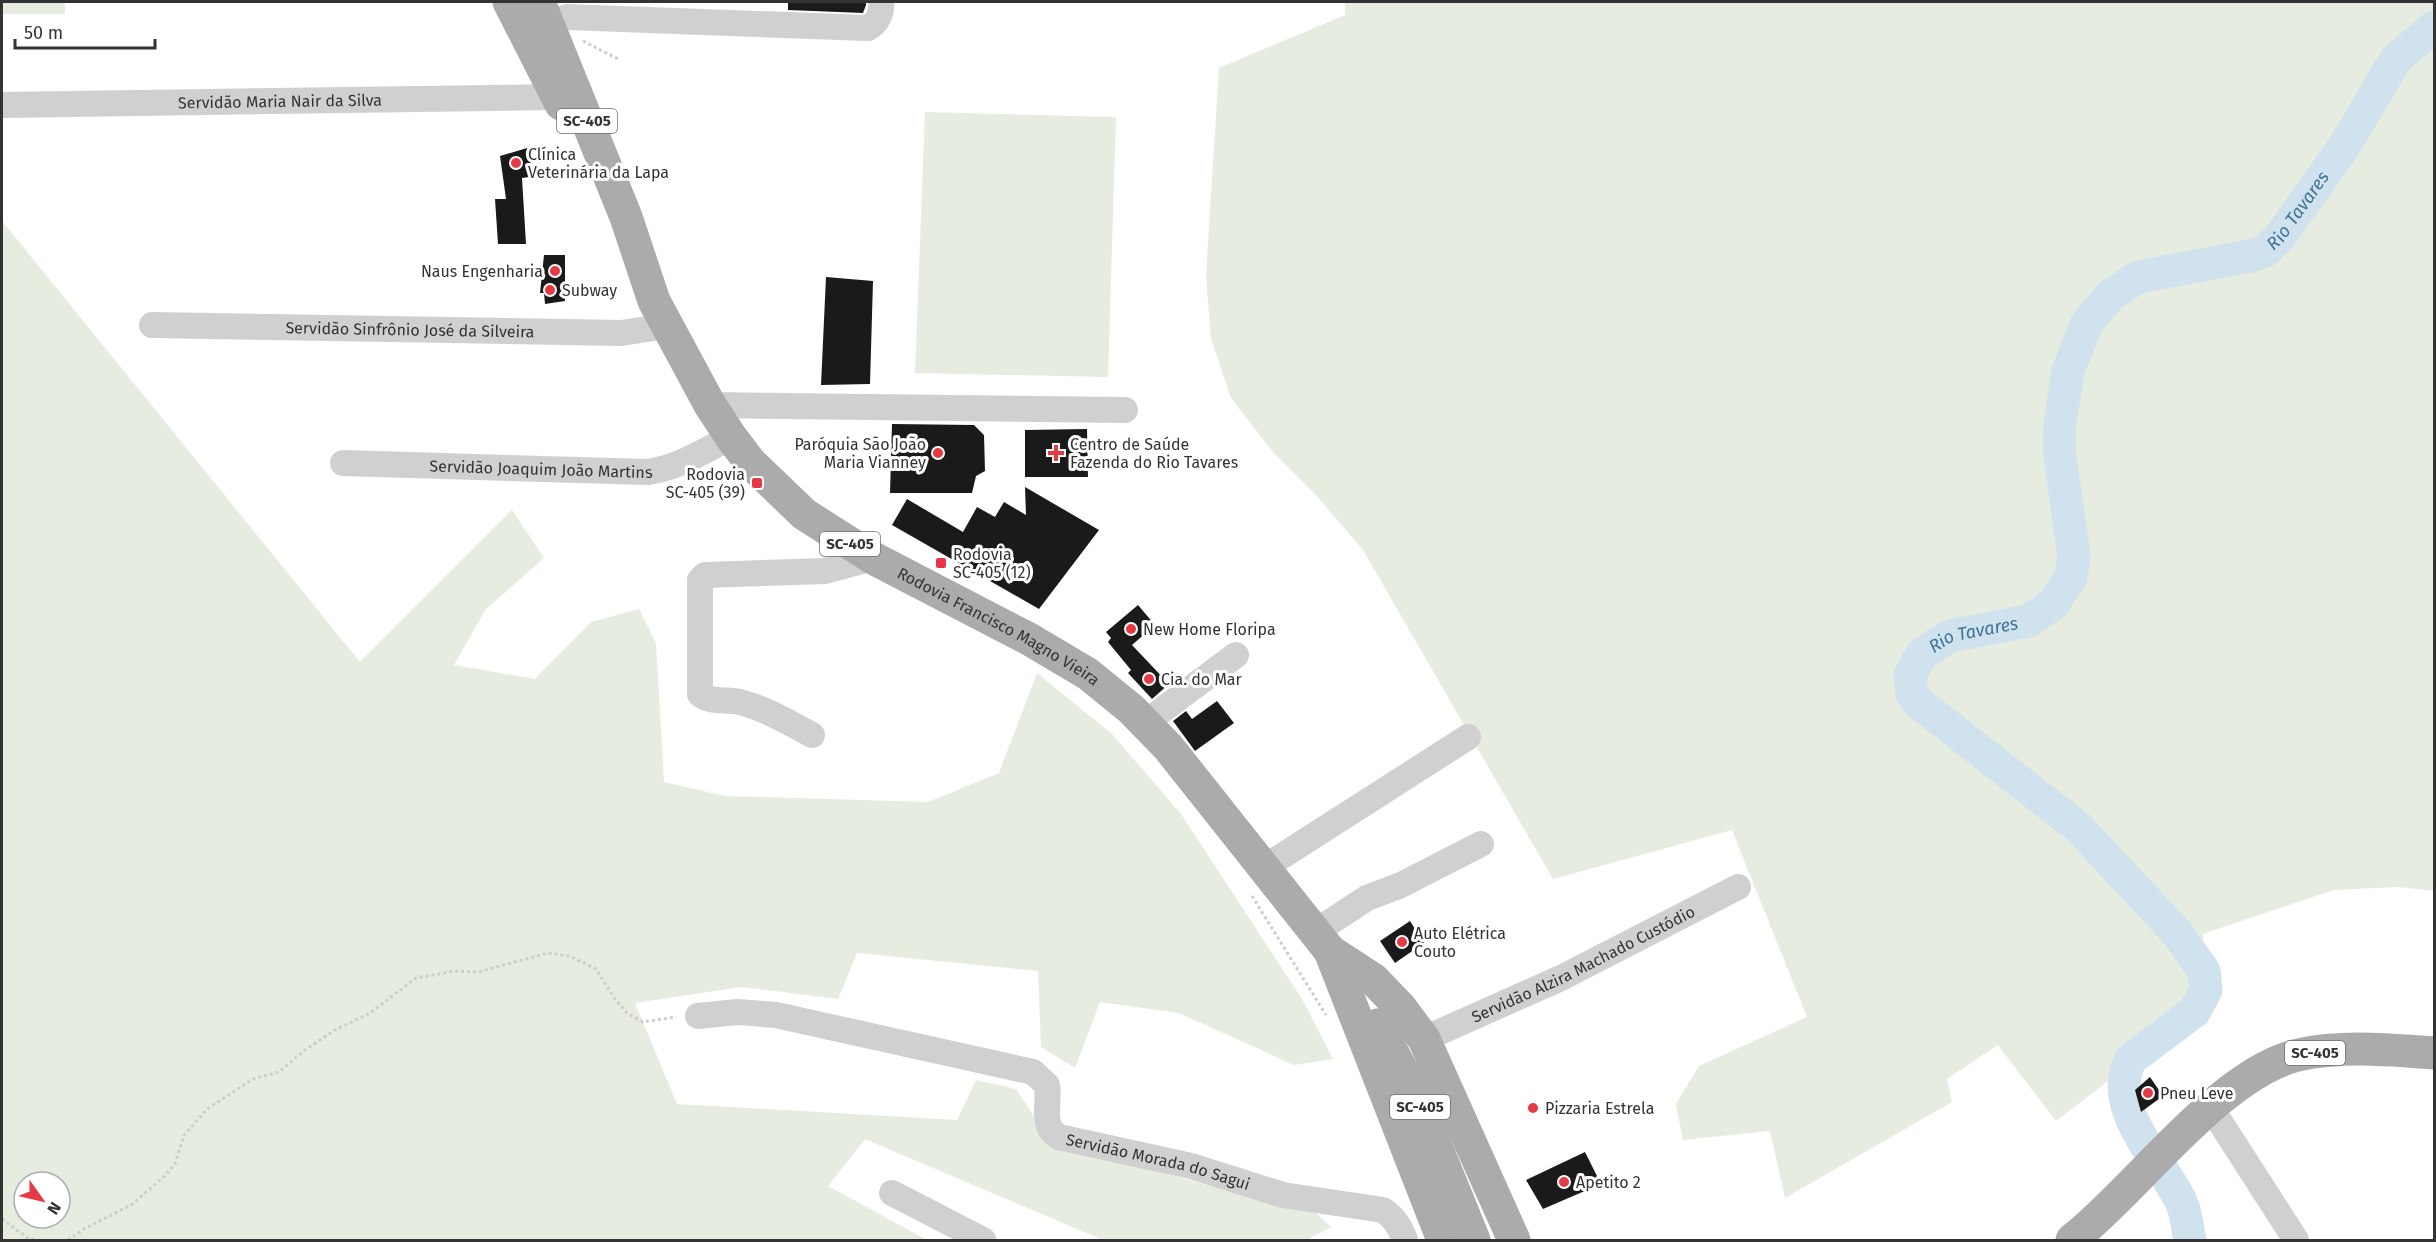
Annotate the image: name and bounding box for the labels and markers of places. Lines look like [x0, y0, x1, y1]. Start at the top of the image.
place label: Clínica Veterinária da Lapa [528, 145, 669, 182]
marker: Clínica Veterinária da Lapa [509, 156, 523, 170]
place label: Naus Engenharia [421, 262, 543, 281]
marker: Naus Engenharia [548, 264, 562, 278]
place label: Subway [562, 281, 617, 300]
marker: Subway [543, 283, 557, 297]
place label: Paróquia São João Maria Vianney [794, 435, 926, 472]
place label: Centro de Saúde Fazenda do Rio Tavares [1070, 435, 1238, 472]
marker: Centro de Saúde Fazenda do Rio Tavares [1047, 444, 1065, 462]
marker: Paróquia São João Maria Vianney [931, 446, 945, 460]
place label: Rodovia SC-405 (39) [666, 465, 745, 502]
marker: Rodovia SC-405 (39) [750, 476, 764, 490]
place label: Rodovia SC-405 (12) [953, 545, 1031, 582]
marker: Rodovia SC-405 (12) [934, 556, 948, 570]
place label: New Home Floripa [1143, 620, 1276, 639]
marker: New Home Floripa [1124, 622, 1138, 636]
place label: Cia. do Mar [1161, 670, 1243, 689]
marker: Cia. do Mar [1142, 672, 1156, 686]
place label: Auto Elétrica Couto [1414, 924, 1506, 961]
marker: Auto Elétrica Couto [1395, 935, 1409, 949]
place label: Pneu Leve [2160, 1084, 2233, 1103]
marker: Pneu Leve [2141, 1086, 2155, 1100]
place label: Pizzaria Estrela [1545, 1099, 1654, 1118]
marker: Pizzaria Estrela [1526, 1101, 1540, 1115]
place label: Apetito 2 [1576, 1173, 1641, 1192]
marker: Apetito 2 [1557, 1175, 1571, 1189]

